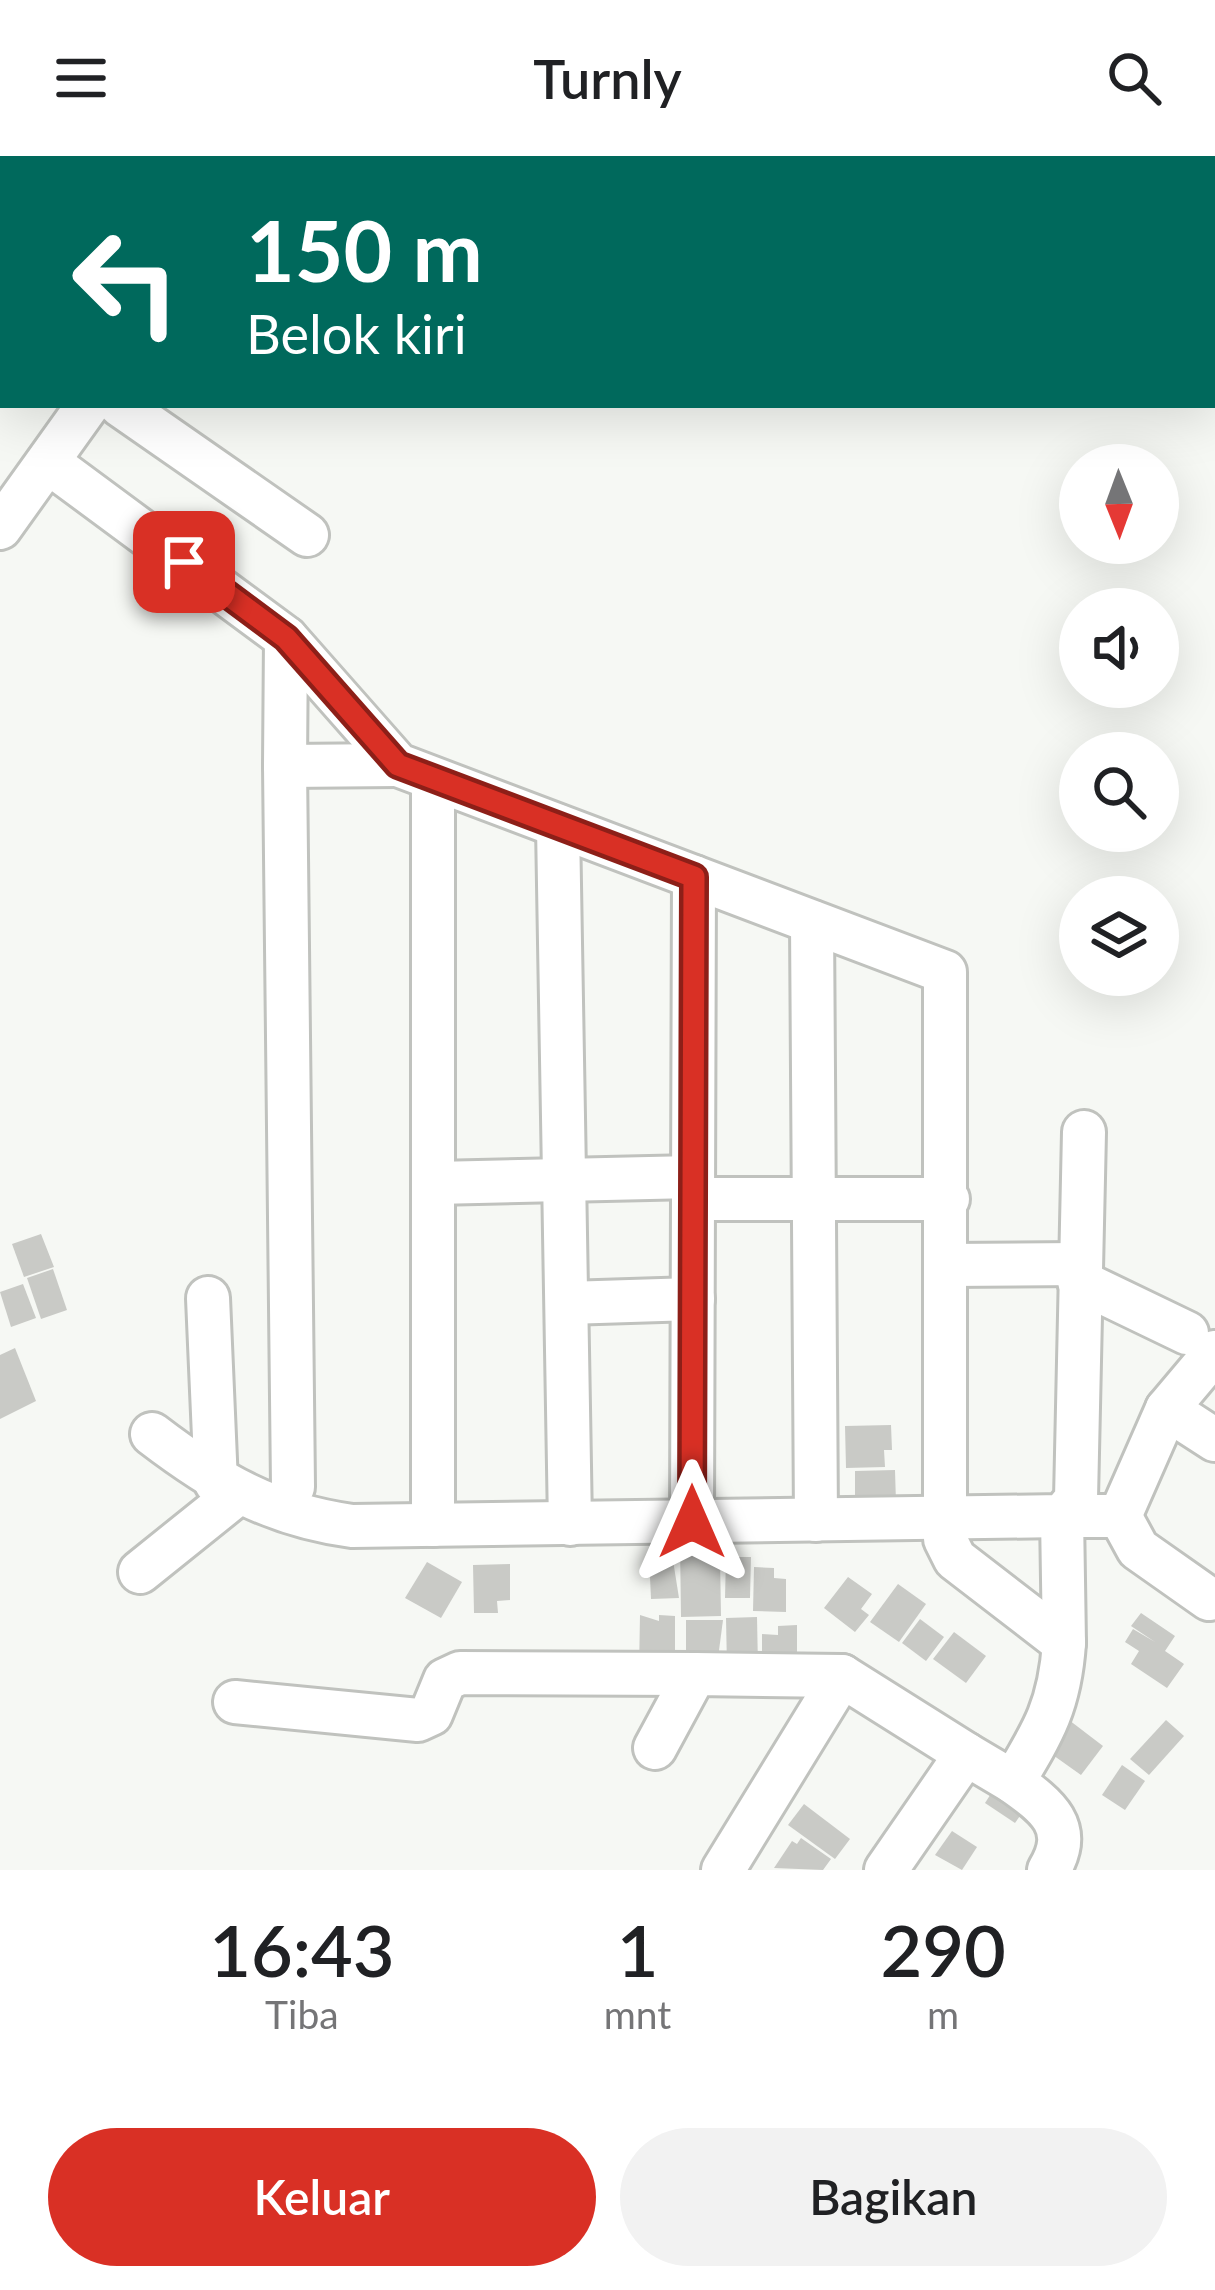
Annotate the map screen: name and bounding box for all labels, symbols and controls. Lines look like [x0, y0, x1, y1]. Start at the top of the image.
icon: menu [48, 45, 114, 111]
icon: search [1101, 45, 1167, 111]
text: Turnly [533, 46, 682, 111]
text: 150 m [246, 199, 483, 300]
icon: left [48, 204, 204, 360]
text: Belok kiri [246, 301, 467, 366]
north arrow [1059, 444, 1179, 564]
map controls [1059, 444, 1179, 996]
pin [133, 511, 235, 613]
icon: arrive [151, 529, 217, 595]
button: sound [1059, 588, 1179, 708]
button: search [1059, 732, 1179, 852]
button: layers [1059, 876, 1179, 996]
position arrow [629, 1459, 755, 1585]
text: 16:43 [209, 1906, 395, 1992]
text: 1 [617, 1906, 658, 1992]
text: 290 [881, 1906, 1006, 1992]
text: Tiba [265, 1991, 339, 2037]
text: mnt [604, 1991, 671, 2037]
text: m [927, 1991, 959, 2037]
button: Keluar [48, 2128, 596, 2266]
button: Bagikan [620, 2128, 1167, 2266]

